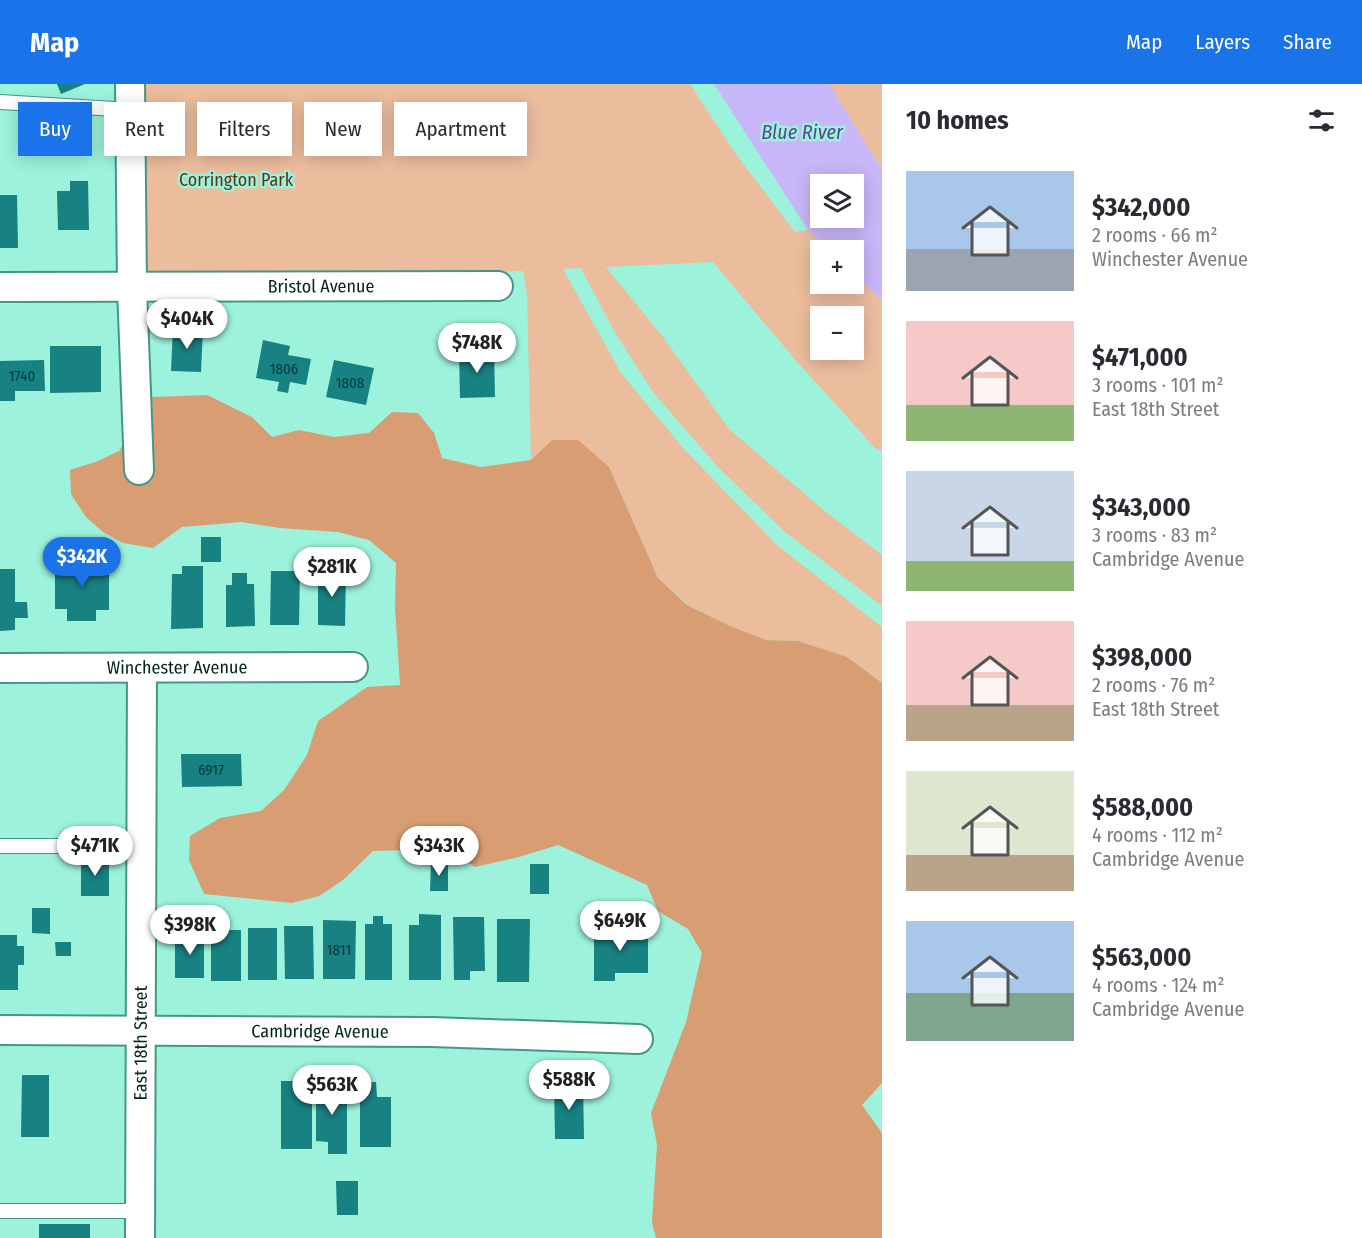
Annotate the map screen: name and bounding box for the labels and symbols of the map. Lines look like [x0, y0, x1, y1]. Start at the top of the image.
water label: Blue River [761, 120, 844, 144]
park label: Corrington Park [179, 169, 294, 191]
street label: Bristol Avenue [268, 275, 374, 297]
pin: $404K [145, 299, 229, 350]
pin: $748K [435, 323, 519, 374]
house number: 1806 [270, 360, 298, 378]
house number: 1740 [9, 367, 35, 385]
house number: 1808 [336, 374, 364, 392]
pin: $342K [40, 537, 124, 588]
pin: $281K [290, 547, 374, 598]
street label: Winchester Avenue [107, 656, 247, 679]
house number: 6917 [198, 761, 224, 779]
pin: $471K [53, 826, 137, 877]
pin: $343K [397, 826, 481, 877]
pin: $649K [578, 901, 662, 952]
pin: $398K [148, 905, 232, 956]
house number: 1811 [327, 941, 351, 959]
street label: East 18th Street [129, 985, 152, 1100]
street label: Cambridge Avenue [251, 1020, 389, 1043]
pin: $588K [527, 1060, 611, 1111]
pin: $563K [290, 1065, 374, 1116]

